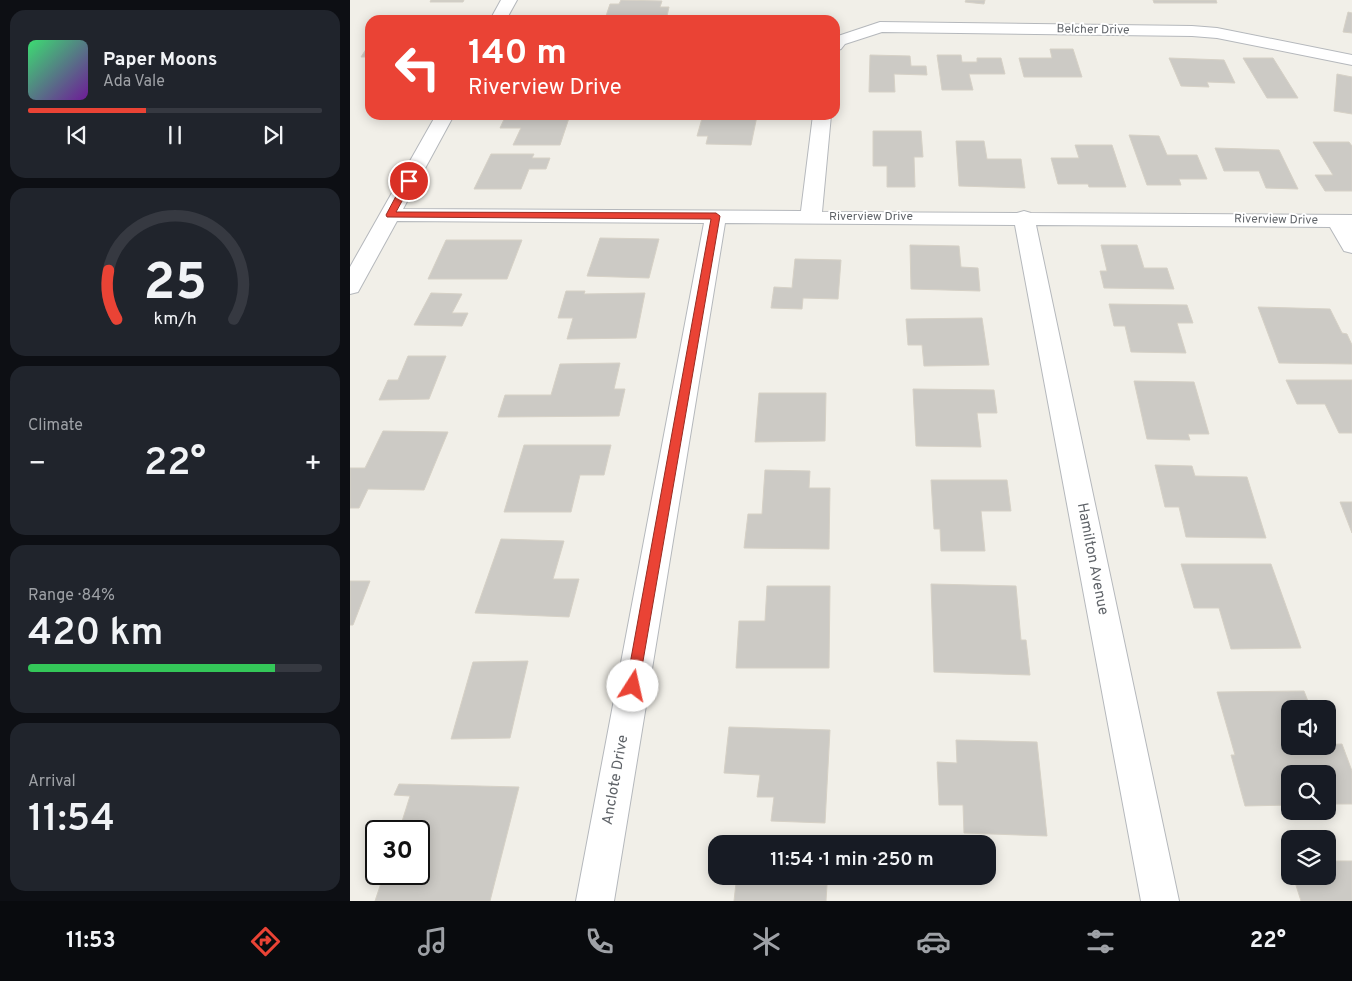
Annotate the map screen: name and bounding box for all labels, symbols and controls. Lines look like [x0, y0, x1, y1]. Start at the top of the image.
street label: Belcher Drive [1056, 21, 1130, 39]
text: 140 m [468, 32, 567, 76]
icon: left [385, 35, 450, 100]
text: Paper Moons [103, 48, 217, 72]
text: Ada Vale [103, 72, 165, 92]
text: Riverview Drive [468, 75, 622, 102]
icon: previous [63, 121, 91, 149]
icon: pause [161, 121, 189, 149]
icon: next [259, 121, 287, 149]
pin [388, 160, 430, 202]
icon: arrive [395, 167, 423, 195]
street label: Riverview Drive [829, 209, 913, 225]
street label: Riverview Drive [1234, 211, 1318, 229]
text: 25 [143, 252, 207, 318]
text: km/h [153, 308, 197, 331]
text: Climate [28, 416, 83, 436]
text: 22° [144, 440, 206, 489]
text: − [28, 447, 46, 483]
text: + [304, 447, 322, 483]
street label: Hamilton Avenue [1072, 501, 1112, 617]
text: Range · 84% [28, 586, 115, 606]
text: 420 km [28, 610, 163, 659]
position arrow [606, 659, 658, 711]
map controls [1281, 700, 1336, 885]
button: sound [1281, 700, 1336, 755]
street label: Anclote Drive [599, 733, 633, 827]
button: search [1281, 765, 1336, 820]
text: Arrival [28, 772, 76, 792]
text: 11:54 [28, 796, 115, 845]
speed limit sign: 30 [365, 820, 430, 885]
button: layers [1281, 830, 1336, 885]
text: 11:54 · 1 min · 250 m [770, 848, 934, 872]
icon: directions [248, 924, 283, 959]
icon: music [415, 924, 450, 959]
icon: phone [582, 924, 617, 959]
icon: climate [749, 924, 784, 959]
icon: car [916, 924, 951, 959]
icon: filters [1083, 924, 1118, 959]
text: 11:53 [66, 928, 116, 955]
text: 22° [1250, 928, 1286, 955]

